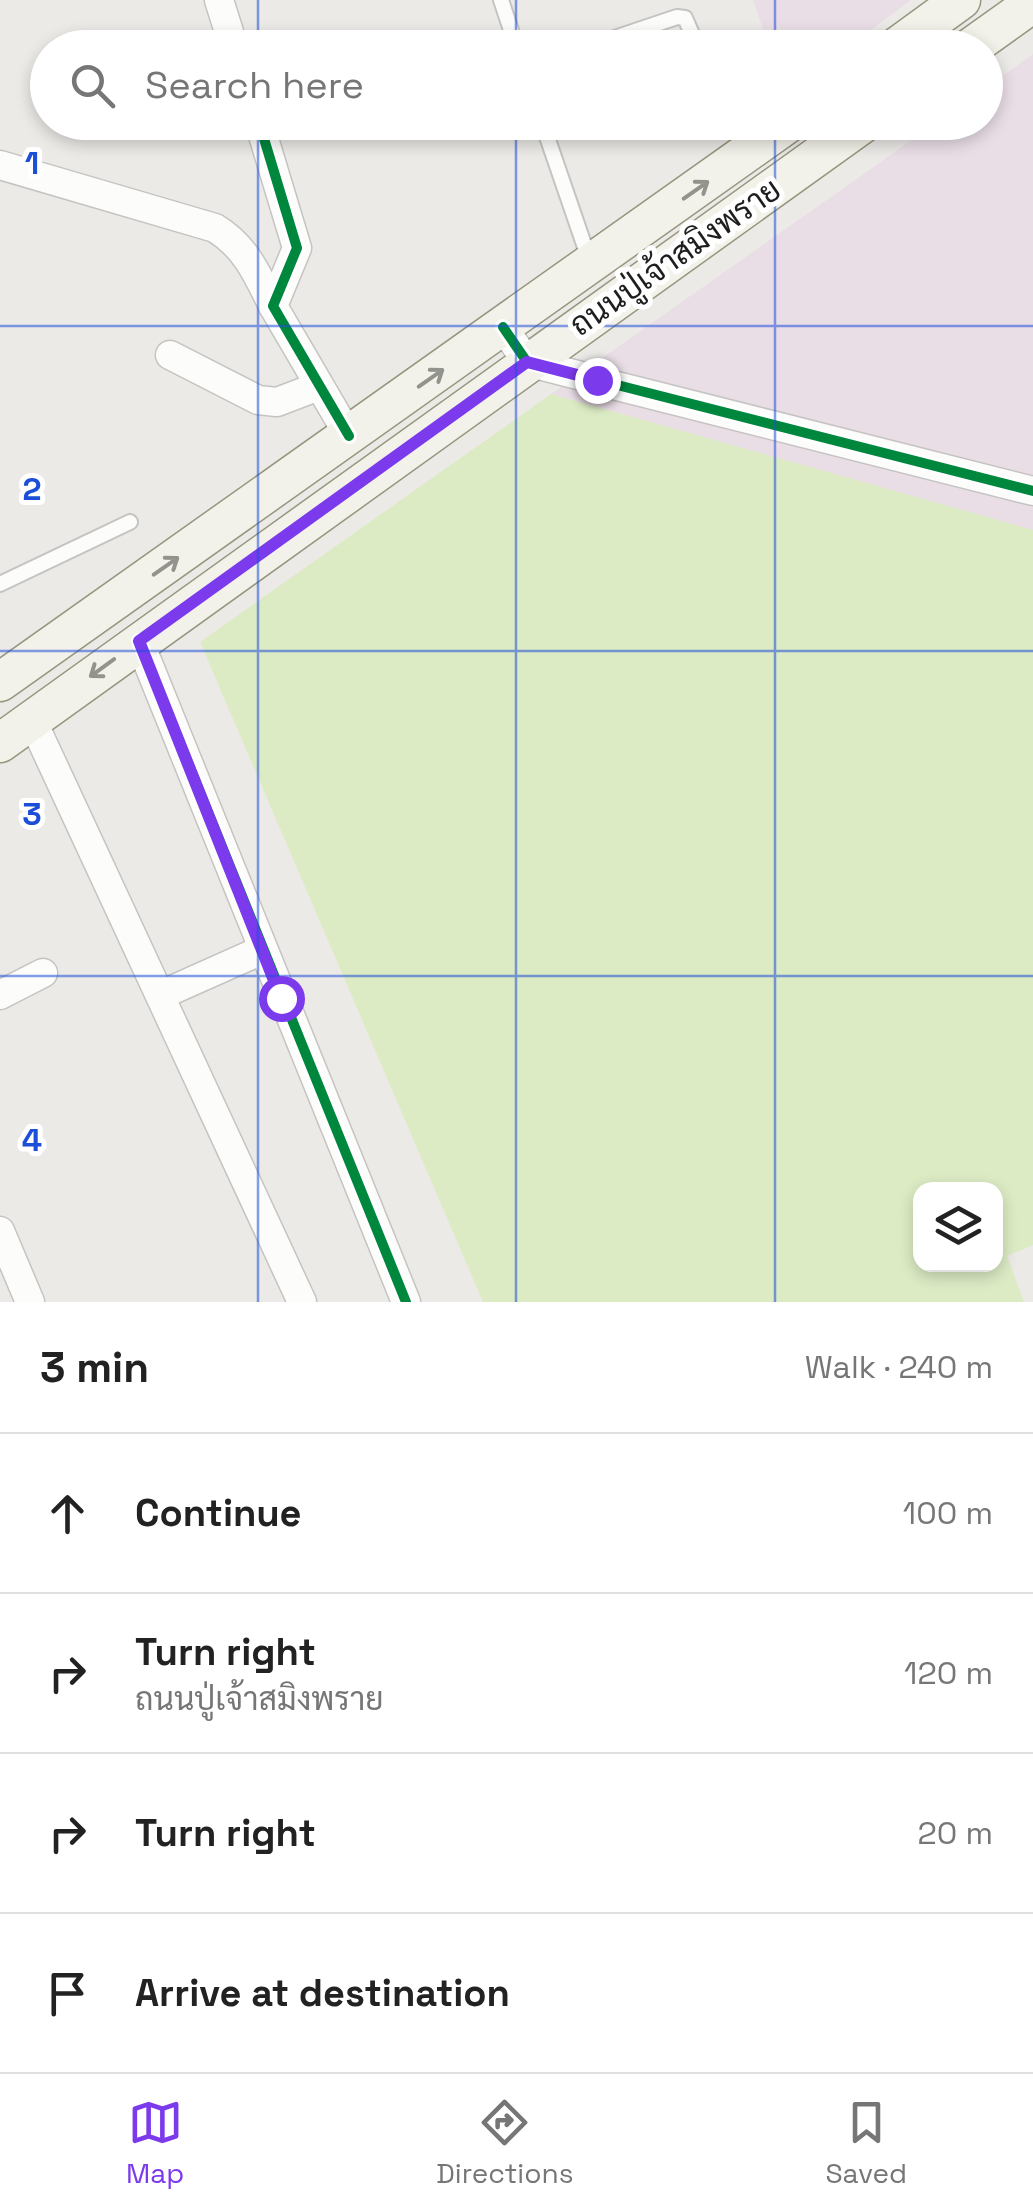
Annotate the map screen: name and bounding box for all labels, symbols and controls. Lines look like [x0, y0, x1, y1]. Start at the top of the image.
search box [30, 30, 1003, 140]
icon: search [65, 58, 120, 113]
text: Search here [145, 61, 364, 109]
text: 1 [25, 143, 39, 183]
street label: ถนนปู่เจ้าสมิงพราย [561, 168, 789, 346]
one-way arrow [681, 179, 709, 200]
route end [575, 358, 621, 404]
one-way arrow [417, 368, 444, 389]
text: 2 [22, 469, 42, 509]
one-way arrow [151, 556, 179, 577]
one-way arrow [89, 658, 117, 679]
text: 3 [22, 794, 42, 834]
route start [259, 976, 305, 1022]
text: 4 [22, 1120, 42, 1160]
map controls [913, 1182, 1003, 1272]
button: layers [913, 1182, 1003, 1272]
text: 3 min [40, 1341, 149, 1394]
text: Walk · 240 m [805, 1347, 993, 1387]
icon: ahead [40, 1486, 95, 1541]
text: Continue [135, 1489, 301, 1537]
text: 100 m [903, 1493, 993, 1533]
text: Turn right [135, 1628, 316, 1676]
icon: right [40, 1646, 95, 1701]
text: 120 m [904, 1653, 993, 1693]
text: ถนนปู่เจ้าสมิงพราย [135, 1679, 384, 1719]
icon: right [40, 1806, 95, 1861]
text: Turn right [135, 1809, 316, 1857]
text: 20 m [917, 1813, 993, 1853]
icon: arrive [40, 1966, 95, 2021]
text: Arrive at destination [135, 1969, 510, 2017]
tab: Map [126, 2095, 184, 2191]
tab: Directions [436, 2095, 573, 2191]
tab: Saved [825, 2095, 907, 2191]

